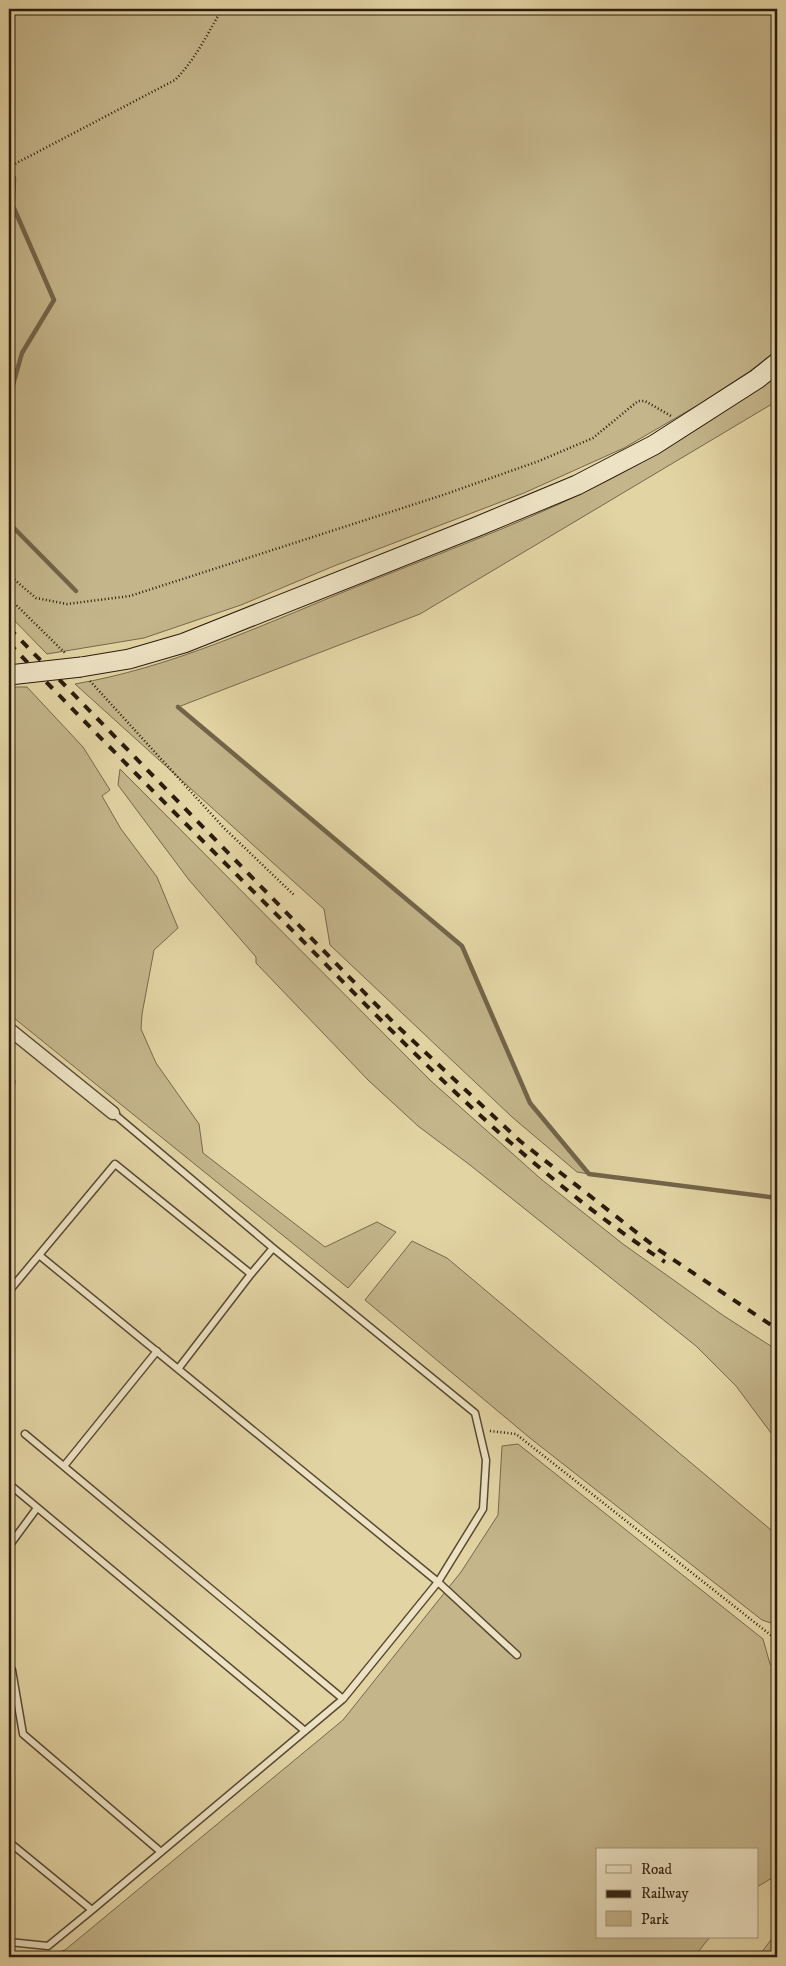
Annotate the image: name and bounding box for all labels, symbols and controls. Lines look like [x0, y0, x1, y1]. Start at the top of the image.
legend [596, 1848, 758, 1938]
text: Road [641, 1860, 673, 1879]
text: Railway [641, 1884, 689, 1903]
text: Park [641, 1910, 670, 1929]

